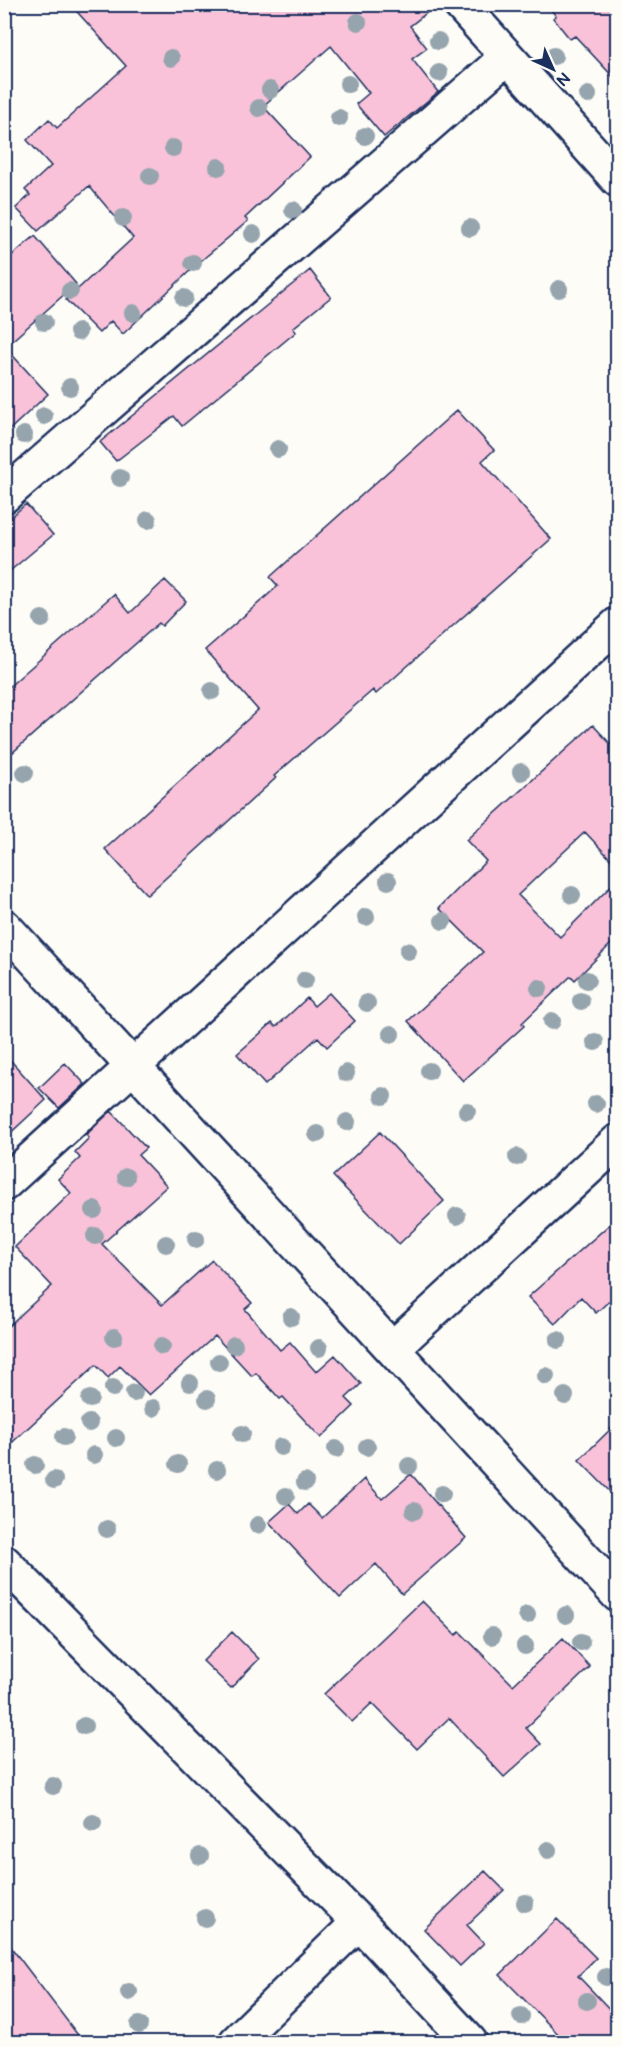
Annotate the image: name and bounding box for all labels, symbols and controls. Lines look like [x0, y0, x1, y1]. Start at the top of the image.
north arrow [523, 39, 583, 99]
text: N [552, 68, 574, 90]

